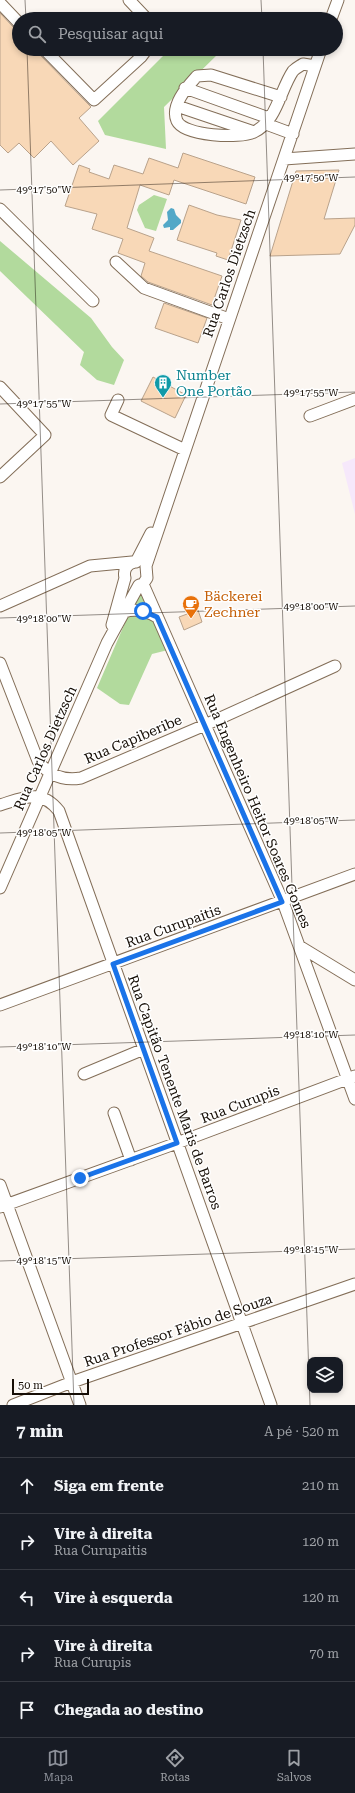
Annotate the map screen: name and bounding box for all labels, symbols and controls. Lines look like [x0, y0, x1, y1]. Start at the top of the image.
search box [12, 12, 343, 56]
icon: search [26, 23, 48, 45]
text: Pesquisar aqui [58, 25, 163, 43]
text: 49°17'50"W [284, 172, 339, 183]
text: 49°17'50"W [17, 184, 72, 195]
street label: Rua Carlos Dietzsch [200, 207, 258, 339]
place label: Number One Portão [176, 367, 252, 399]
building icon: Number One Portão [153, 373, 173, 398]
text: 49°17'55"W [284, 387, 339, 398]
text: 49°17'55"W [17, 398, 72, 409]
place label: Bäckerei Zechner [204, 588, 263, 620]
cafe icon: Bäckerei Zechner [181, 594, 201, 619]
text: 49°18'00"W [284, 601, 339, 612]
route start [134, 602, 152, 620]
text: 49°18'00"W [17, 613, 72, 624]
street label: Rua Carlos Dietzsch [10, 683, 80, 813]
street label: Rua Engenheiro Heitor Soares Gomes [201, 692, 315, 931]
street label: Rua Capiberibe [82, 711, 184, 767]
text: 49°18'05"W [284, 815, 339, 826]
text: 49°18'05"W [17, 827, 72, 838]
street label: Rua Curupaitis [123, 901, 223, 951]
street label: Rua Capitão Tenente Maris de Barros [125, 973, 225, 1212]
text: 49°18'10"W [284, 1029, 339, 1040]
text: 49°18'10"W [17, 1041, 72, 1052]
street label: Rua Curupis [198, 1082, 282, 1126]
route end [71, 1169, 89, 1187]
text: 49°18'15"W [284, 1244, 339, 1255]
text: 49°18'15"W [17, 1255, 72, 1266]
street label: Rua Professor Fábio de Souza [82, 1290, 275, 1370]
map controls [307, 1357, 343, 1393]
button: layers [307, 1357, 343, 1393]
scale bar [12, 1377, 89, 1396]
text: 50 m [18, 1379, 43, 1392]
text: 7 min [16, 1421, 63, 1441]
text: A pé · 520 m [264, 1424, 339, 1439]
icon: ahead [16, 1475, 38, 1497]
text: Siga em frente [54, 1477, 164, 1495]
text: 210 m [302, 1478, 339, 1493]
text: Vire à direita [54, 1525, 152, 1543]
icon: right [16, 1531, 38, 1553]
text: 120 m [302, 1534, 339, 1549]
text: Rua Curupaitis [54, 1543, 147, 1558]
icon: left [16, 1587, 38, 1609]
text: Vire à esquerda [54, 1589, 173, 1607]
text: 120 m [302, 1590, 339, 1605]
text: Vire à direita [54, 1637, 152, 1655]
icon: right [16, 1643, 38, 1665]
text: 70 m [309, 1646, 339, 1661]
text: Rua Curupis [54, 1655, 131, 1670]
icon: arrive [16, 1699, 38, 1721]
text: Chegada ao destino [54, 1701, 203, 1719]
tab: Mapa [44, 1747, 73, 1784]
tab: Rotas [160, 1747, 190, 1784]
tab: Salvos [277, 1747, 311, 1784]

